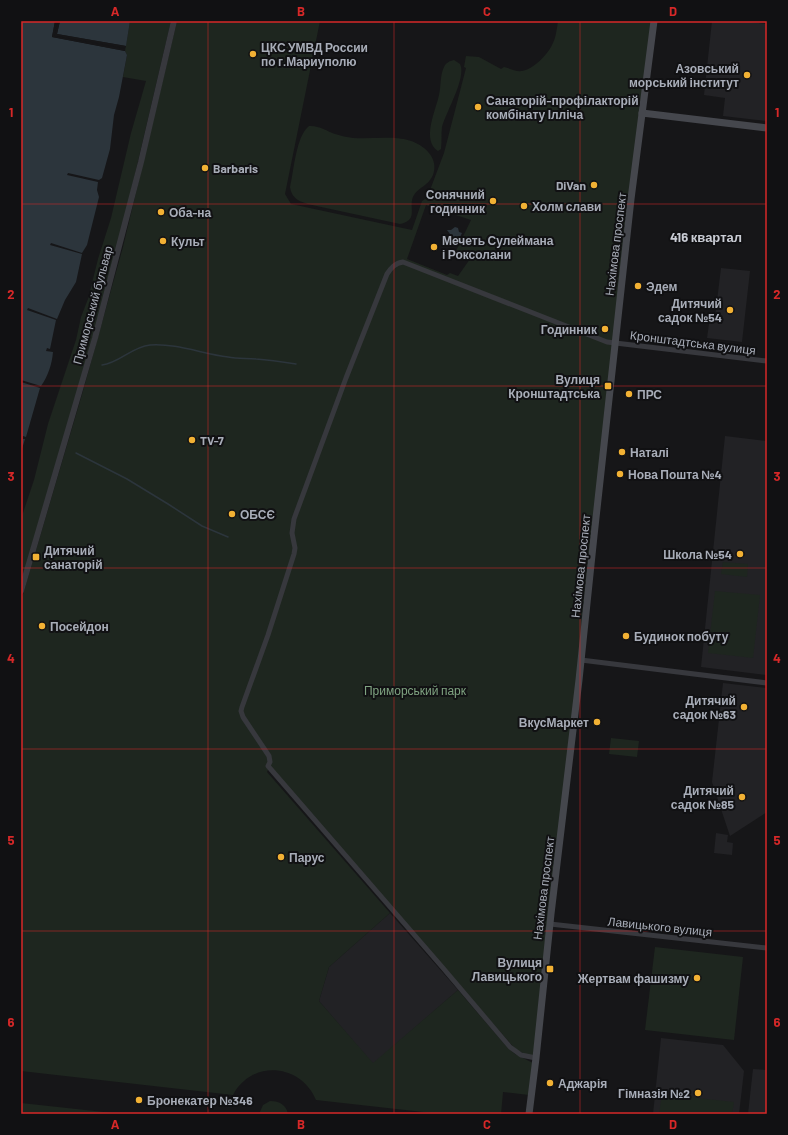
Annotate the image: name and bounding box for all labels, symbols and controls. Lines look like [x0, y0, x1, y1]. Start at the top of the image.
text: A [111, 3, 120, 19]
text: B [297, 3, 305, 19]
text: C [483, 3, 491, 19]
text: D [669, 3, 677, 19]
place label: ЦКС УМВД России по г.Мариуполю [261, 40, 368, 69]
marker: ЦКС УМВД России по г.Мариуполю [248, 49, 258, 59]
place label: Азовський морський інститут [629, 61, 739, 90]
marker: Азовський морський інститут [742, 70, 752, 80]
place label: Санаторій-профілакторій комбінату Ілліча [486, 93, 639, 122]
marker: Санаторій-профілакторій комбінату Ілліча [473, 102, 483, 112]
text: 1 [9, 104, 13, 120]
text: 1 [775, 104, 779, 120]
place label: Barbaris [213, 161, 258, 175]
marker: Barbaris [200, 163, 210, 173]
place label: DiVan [556, 178, 586, 192]
marker: DiVan [589, 180, 599, 190]
place label: Сонячний годинник [426, 187, 486, 216]
street label: Нахімова проспект [602, 191, 629, 297]
marker: Сонячний годинник [488, 196, 498, 206]
place label: Холм слави [532, 199, 602, 213]
marker: Холм слави [519, 201, 529, 211]
place label: Оба-на [169, 205, 212, 219]
marker: Оба-на [156, 207, 166, 217]
district label: 416 квартал [670, 229, 742, 245]
place label: Мечеть Сулеймана і Роксолани [442, 233, 554, 261]
place label: Культ [171, 234, 205, 249]
marker: Культ [158, 236, 168, 246]
marker: Мечеть Сулеймана і Роксолани [429, 242, 439, 252]
street label: Приморський бульвар [69, 244, 116, 366]
place label: Эдем [646, 279, 678, 294]
marker: Эдем [633, 281, 643, 291]
text: 2 [7, 286, 15, 302]
text: 2 [773, 286, 781, 302]
place label: Дитячий садок №54 [658, 296, 722, 325]
marker: Дитячий садок №54 [725, 305, 735, 315]
place label: Годинник [541, 322, 598, 337]
marker: Годинник [600, 324, 610, 334]
street label: Кронштадтська вулиця [629, 327, 757, 358]
place label: Вулиця Кронштадтська [508, 372, 600, 401]
marker: Вулиця Кронштадтська [603, 381, 613, 391]
place label: ПРС [637, 387, 662, 401]
marker: ПРС [624, 389, 634, 399]
place label: TV-7 [200, 433, 224, 447]
marker: TV-7 [187, 435, 197, 445]
place label: Наталі [630, 445, 669, 459]
marker: Наталі [617, 447, 627, 457]
place label: Нова Пошта №4 [628, 467, 722, 481]
text: 3 [7, 468, 15, 484]
text: 3 [773, 468, 781, 484]
marker: Нова Пошта №4 [615, 469, 625, 479]
place label: ОБСЄ [240, 507, 275, 521]
marker: ОБСЄ [227, 509, 237, 519]
street label: Нахімова проспект [568, 513, 593, 619]
place label: Дитячий санаторій [44, 543, 103, 572]
place label: Школа №54 [663, 547, 732, 561]
marker: Школа №54 [735, 549, 745, 559]
marker: Дитячий санаторій [31, 552, 41, 562]
place label: Посейдон [50, 619, 109, 634]
marker: Посейдон [37, 621, 47, 631]
place label: Будинок побуту [634, 629, 729, 644]
marker: Будинок побуту [621, 631, 631, 641]
text: 4 [7, 650, 15, 666]
text: 4 [773, 650, 781, 666]
park label: Приморський парк [364, 683, 467, 698]
place label: Дитячий садок №63 [673, 693, 736, 722]
marker: Дитячий садок №63 [739, 702, 749, 712]
place label: ВкусМаркет [519, 715, 589, 730]
marker: ВкусМаркет [592, 717, 602, 727]
place label: Дитячий садок №85 [671, 783, 735, 812]
marker: Дитячий садок №85 [737, 792, 747, 802]
text: 5 [7, 832, 15, 848]
text: 5 [773, 832, 781, 848]
street label: Нахімова проспект [530, 835, 557, 941]
place label: Парус [289, 850, 325, 865]
marker: Парус [276, 852, 286, 862]
street label: Лавицького вулиця [607, 914, 713, 939]
place label: Вулиця Лавицького [472, 955, 542, 984]
marker: Вулиця Лавицького [545, 964, 555, 974]
place label: Жертвам фашизму [577, 971, 689, 986]
marker: Жертвам фашизму [692, 973, 702, 983]
text: 6 [8, 1014, 15, 1030]
text: 6 [774, 1014, 781, 1030]
place label: Аджарія [558, 1076, 607, 1091]
marker: Аджарія [545, 1078, 555, 1088]
place label: Гімназія №2 [618, 1086, 690, 1100]
marker: Гімназія №2 [693, 1088, 703, 1098]
place label: Бронекатер №346 [147, 1093, 253, 1108]
marker: Бронекатер №346 [134, 1095, 144, 1105]
text: A [111, 1116, 120, 1132]
text: B [297, 1116, 305, 1132]
text: C [483, 1116, 491, 1132]
text: D [669, 1116, 677, 1132]

